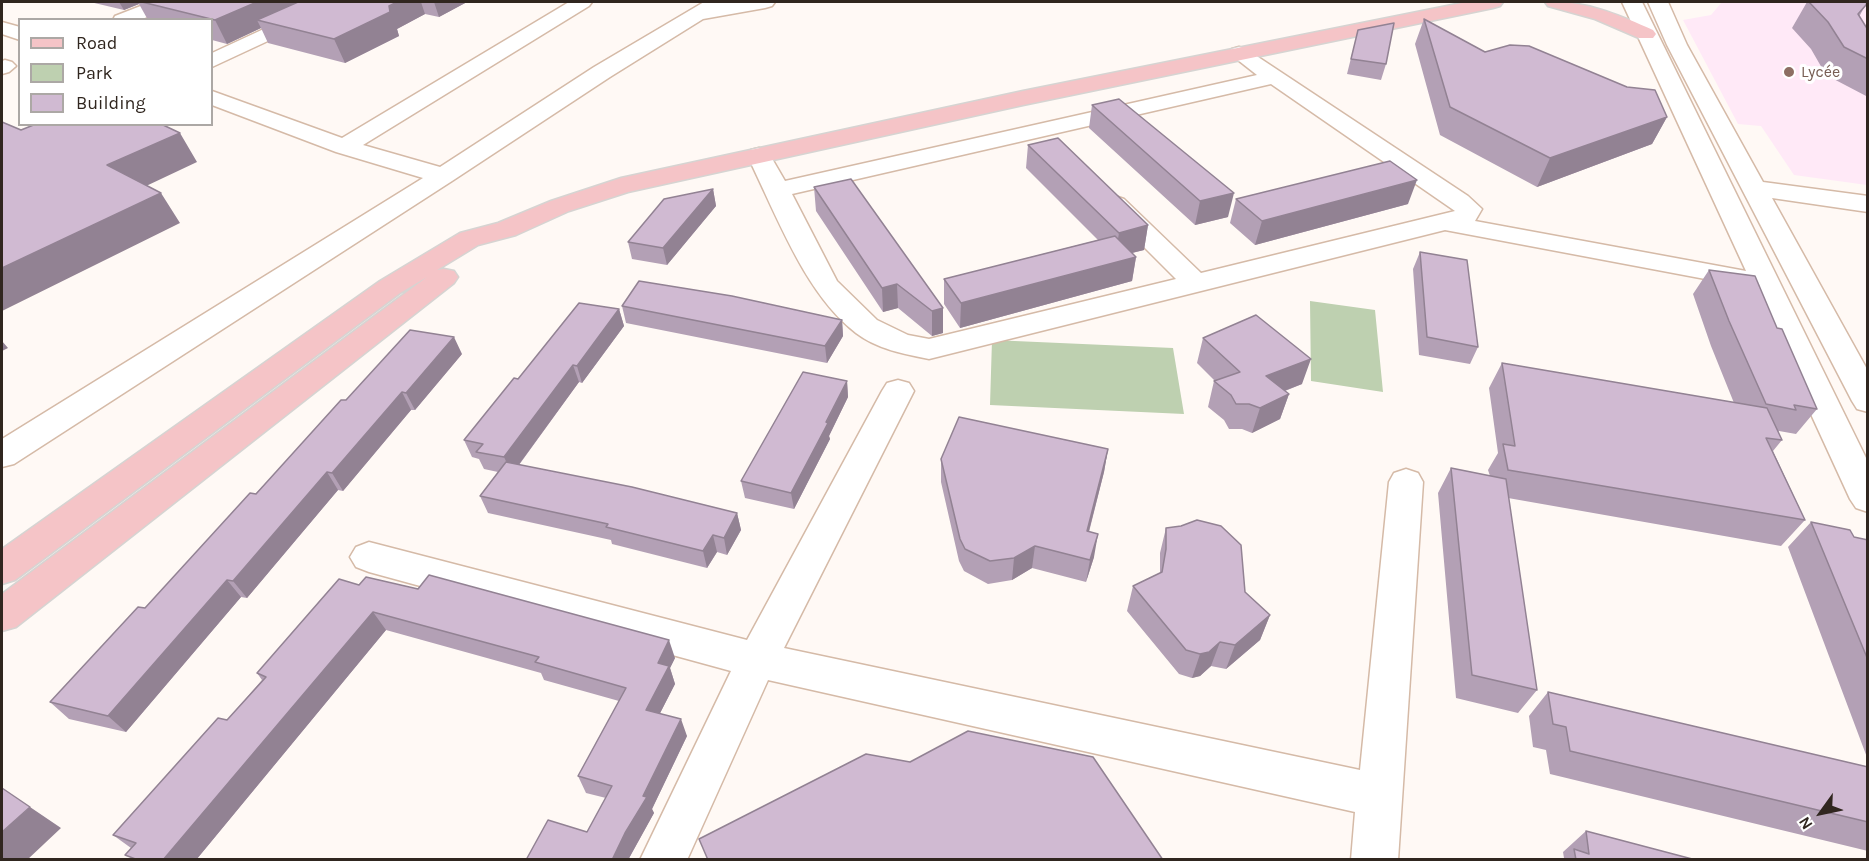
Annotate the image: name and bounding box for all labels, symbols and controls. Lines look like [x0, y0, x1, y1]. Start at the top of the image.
legend [18, 18, 213, 126]
text: Road [76, 32, 117, 54]
text: Park [76, 62, 113, 84]
place label: Lycée [1801, 62, 1840, 82]
marker: Lycée [1782, 65, 1796, 79]
text: Building [76, 92, 146, 114]
north arrow [1791, 783, 1851, 843]
text: N [1794, 813, 1817, 833]

